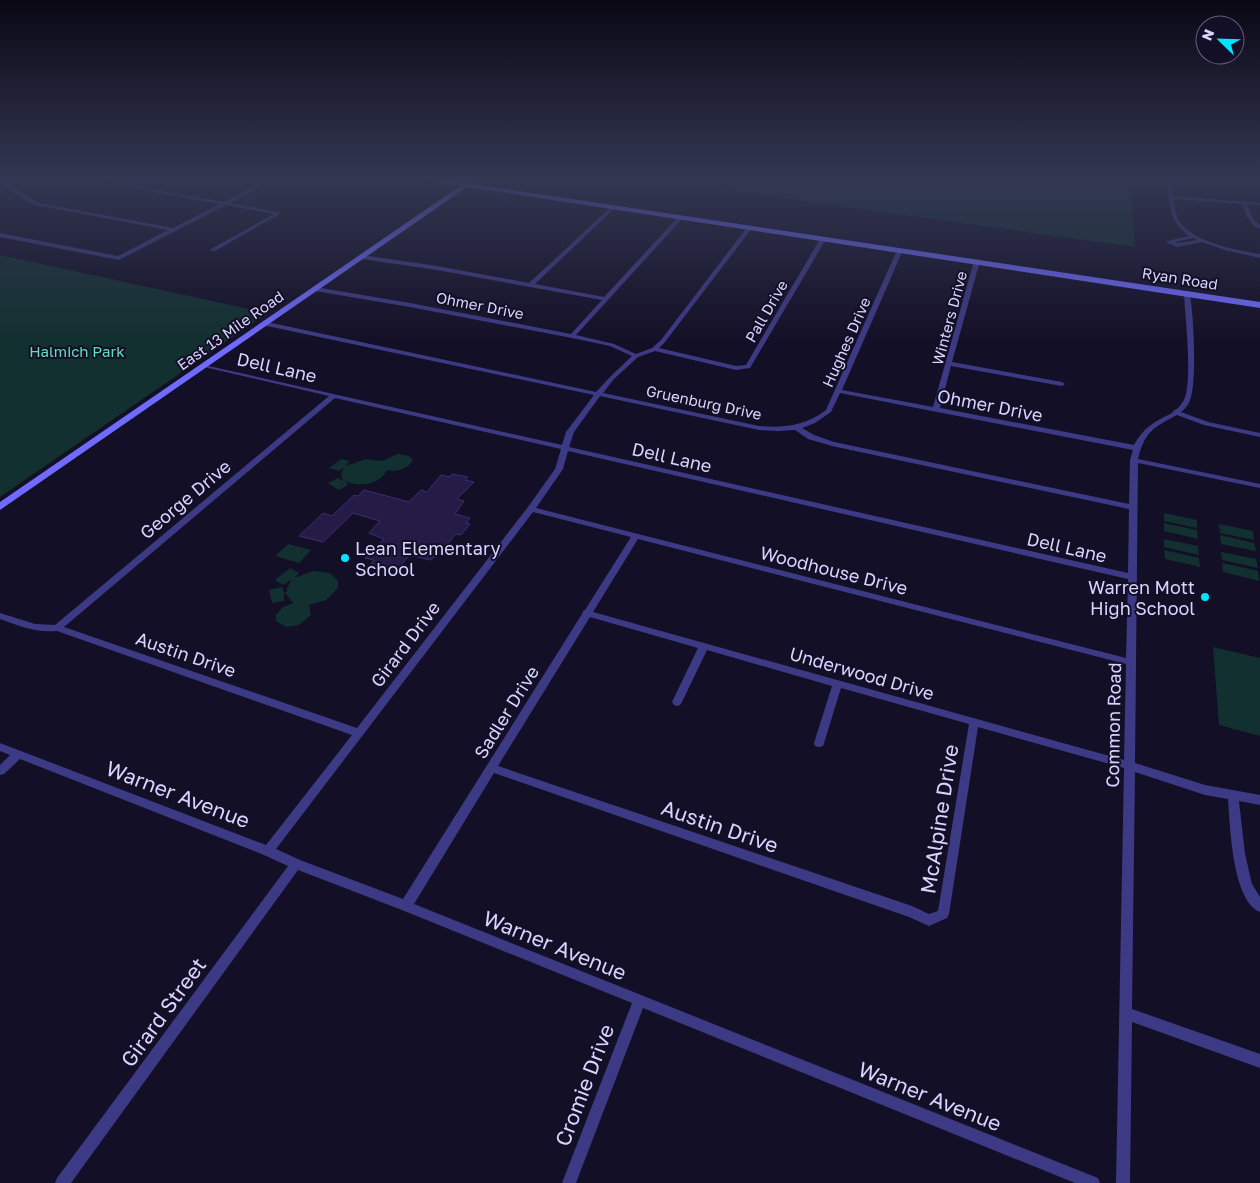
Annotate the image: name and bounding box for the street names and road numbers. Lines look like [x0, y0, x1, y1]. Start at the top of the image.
street label: Ryan Road [1141, 263, 1219, 293]
street label: Winters Drive [928, 269, 970, 367]
street label: Pall Drive [741, 277, 791, 345]
street label: East 13 Mile Road [173, 287, 287, 373]
street label: Ohmer Drive [435, 288, 526, 322]
street label: Hughes Drive [818, 294, 874, 390]
street label: Dell Lane [235, 347, 319, 387]
street label: Gruenburg Drive [645, 381, 764, 423]
street label: Ohmer Drive [935, 384, 1045, 426]
street label: Dell Lane [630, 437, 714, 477]
street label: George Drive [135, 455, 235, 543]
street label: Dell Lane [1025, 527, 1109, 567]
street label: Woodhouse Drive [758, 541, 910, 599]
street label: Girard Drive [366, 597, 444, 691]
street label: Austin Drive [133, 627, 239, 681]
street label: Underwood Drive [787, 642, 937, 704]
street label: Sadler Drive [469, 662, 543, 762]
street label: Common Road [1101, 662, 1125, 788]
street label: McAlpine Drive [914, 742, 964, 896]
street label: Warner Avenue [102, 755, 254, 833]
street label: Austin Drive [658, 794, 782, 858]
street label: Warner Avenue [480, 904, 630, 986]
street label: Girard Street [115, 952, 211, 1072]
street label: Cromie Drive [549, 1020, 619, 1150]
street label: Warner Avenue [855, 1055, 1005, 1137]

